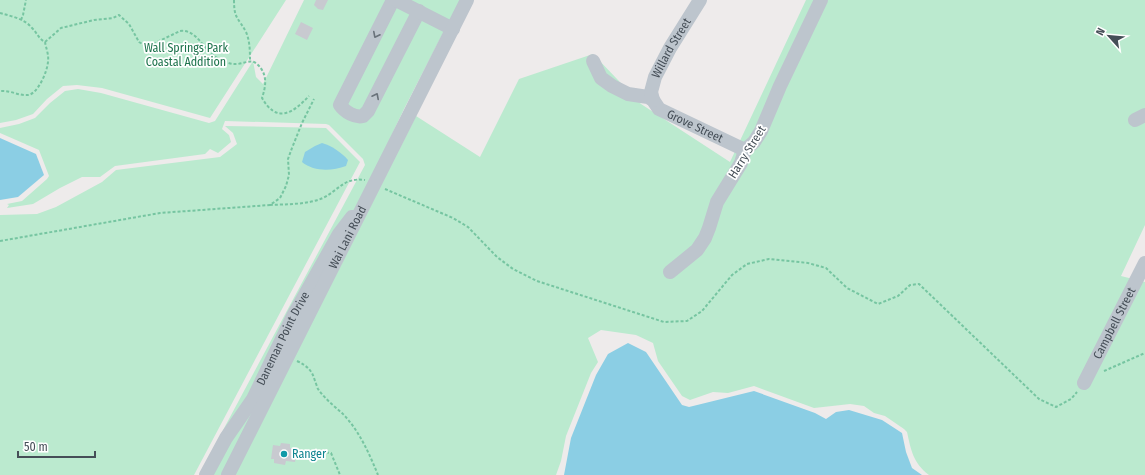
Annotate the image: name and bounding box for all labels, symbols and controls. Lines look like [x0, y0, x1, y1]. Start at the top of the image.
street label: Willard Street [649, 15, 694, 80]
north arrow [1089, 16, 1129, 56]
text: N [1093, 26, 1108, 38]
one-way arrow [373, 31, 381, 38]
park label: Wall Springs Park Coastal Addition [144, 41, 229, 69]
one-way arrow [371, 92, 378, 100]
street label: Grove Street [665, 107, 725, 146]
street label: Harry Street [725, 123, 769, 181]
street label: Wai Lani Road [326, 204, 369, 271]
street label: Campbell Street [1090, 285, 1138, 361]
street label: Daneman Point Drive [254, 289, 312, 388]
scale bar [18, 433, 95, 459]
text: 50 m [24, 440, 48, 454]
place label: Ranger [292, 447, 327, 461]
marker: Ranger [279, 449, 289, 459]

